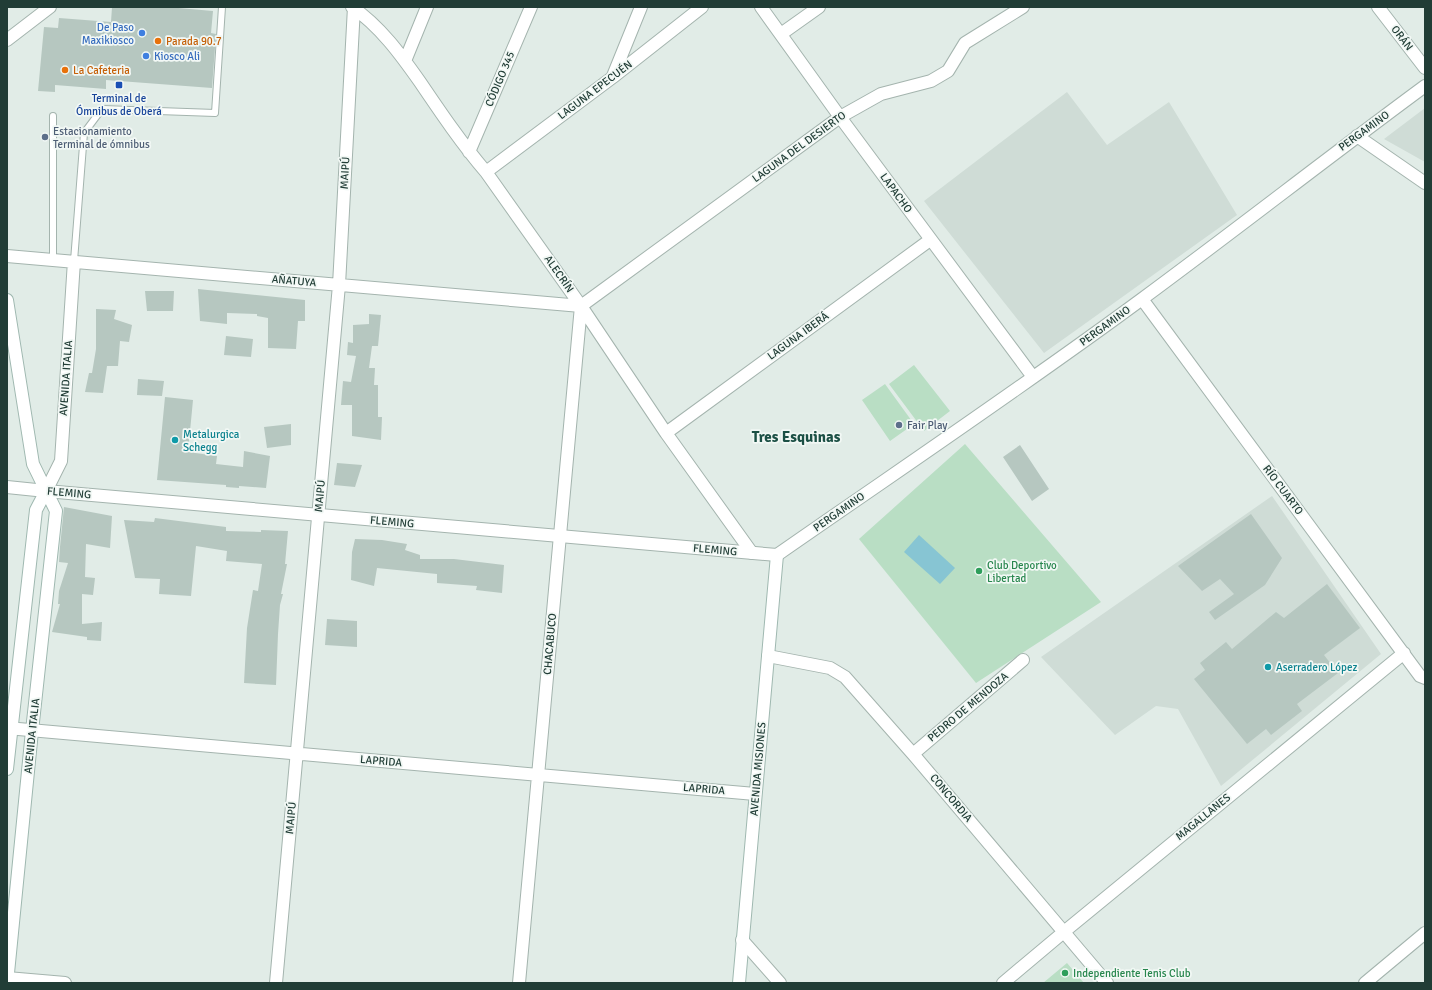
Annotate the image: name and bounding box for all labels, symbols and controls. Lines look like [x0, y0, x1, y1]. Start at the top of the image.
place label: De Paso Maxikiosco [82, 21, 134, 47]
street label: ORÁN [1388, 22, 1416, 53]
marker: De Paso Maxikiosco [137, 28, 147, 38]
place label: Parada 90.7 [166, 35, 222, 48]
marker: Parada 90.7 [153, 36, 163, 46]
street label: CÓDIGO 345 [482, 49, 517, 109]
place label: Kiosco Ali [154, 50, 200, 63]
marker: Kiosco Ali [141, 51, 151, 61]
street label: LAGUNA EPECUÉN [555, 57, 635, 122]
place label: La Cafeteria [73, 64, 130, 77]
marker: La Cafeteria [60, 65, 70, 75]
marker: Terminal de Ómnibus de Oberá [114, 80, 124, 90]
place label: Terminal de Ómnibus de Oberá [76, 92, 162, 118]
street label: PERGAMINO [1336, 108, 1392, 154]
street label: LAGUNA DEL DESIERTO [750, 109, 848, 185]
place label: Estacionamiento Terminal de ómnibus [53, 125, 150, 151]
marker: Estacionamiento Terminal de ómnibus [40, 132, 50, 142]
street label: MAIPÚ [337, 156, 352, 190]
street label: LAPACHO [877, 171, 915, 215]
street label: ALECRÍN [541, 252, 577, 295]
street label: AÑATUYA [271, 273, 317, 289]
street label: PERGAMINO [1077, 303, 1133, 349]
street label: LAGUNA IBERÁ [764, 308, 831, 363]
street label: AVENIDA ITALIA [57, 339, 75, 416]
place label: Fair Play [907, 419, 948, 432]
marker: Fair Play [894, 420, 904, 430]
place label: Metalurgica Schegg [183, 428, 240, 454]
district label: Tres Esquinas [752, 428, 841, 446]
marker: Metalurgica Schegg [170, 435, 180, 445]
street label: RÍO CUARTO [1260, 462, 1307, 517]
street label: MAIPÚ [311, 479, 328, 513]
street label: FLEMING [46, 485, 92, 501]
street label: PERGAMINO [811, 490, 867, 534]
street label: FLEMING [369, 514, 415, 530]
street label: FLEMING [692, 542, 738, 558]
place label: Club Deportivo Libertad [987, 559, 1057, 585]
marker: Club Deportivo Libertad [974, 566, 984, 576]
street label: CHACABUCO [541, 613, 559, 675]
place label: Aserradero López [1276, 661, 1357, 674]
marker: Aserradero López [1263, 662, 1273, 672]
street label: PEDRO DE MENDOZA [925, 669, 1011, 744]
street label: AVENIDA ITALIA [22, 697, 42, 774]
street label: AVENIDA MISIONES [747, 722, 769, 816]
street label: LAPRIDA [359, 753, 403, 769]
street label: CONCORDIA [927, 771, 975, 825]
street label: LAPRIDA [682, 781, 726, 797]
street label: MAGALLANES [1173, 791, 1233, 843]
street label: MAIPÚ [282, 801, 299, 835]
place label: Independiente Tenis Club [1073, 967, 1191, 980]
marker: Independiente Tenis Club [1060, 968, 1070, 978]

